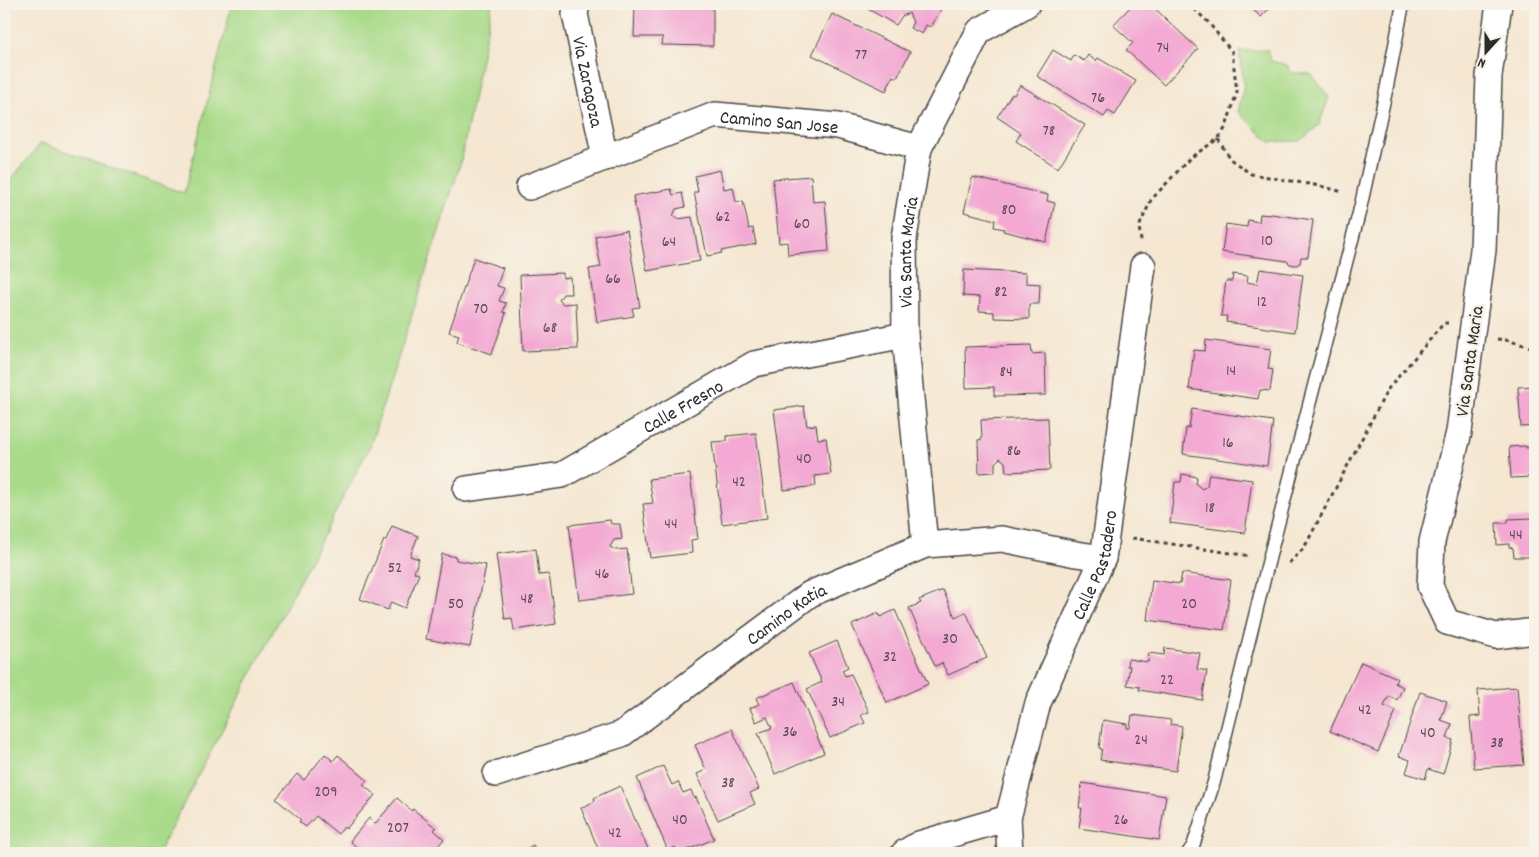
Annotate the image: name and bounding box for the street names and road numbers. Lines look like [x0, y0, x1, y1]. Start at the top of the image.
street label: Via Zaragoza [563, 34, 608, 131]
street label: Camino San Jose [719, 106, 839, 143]
street label: Via Santa Maria [894, 194, 928, 308]
street label: Via Santa Maria [1450, 303, 1493, 419]
street label: Calle Fresno [639, 374, 729, 442]
street label: Calle Pastadero [1067, 509, 1126, 625]
street label: Camino Katia [742, 578, 833, 654]

